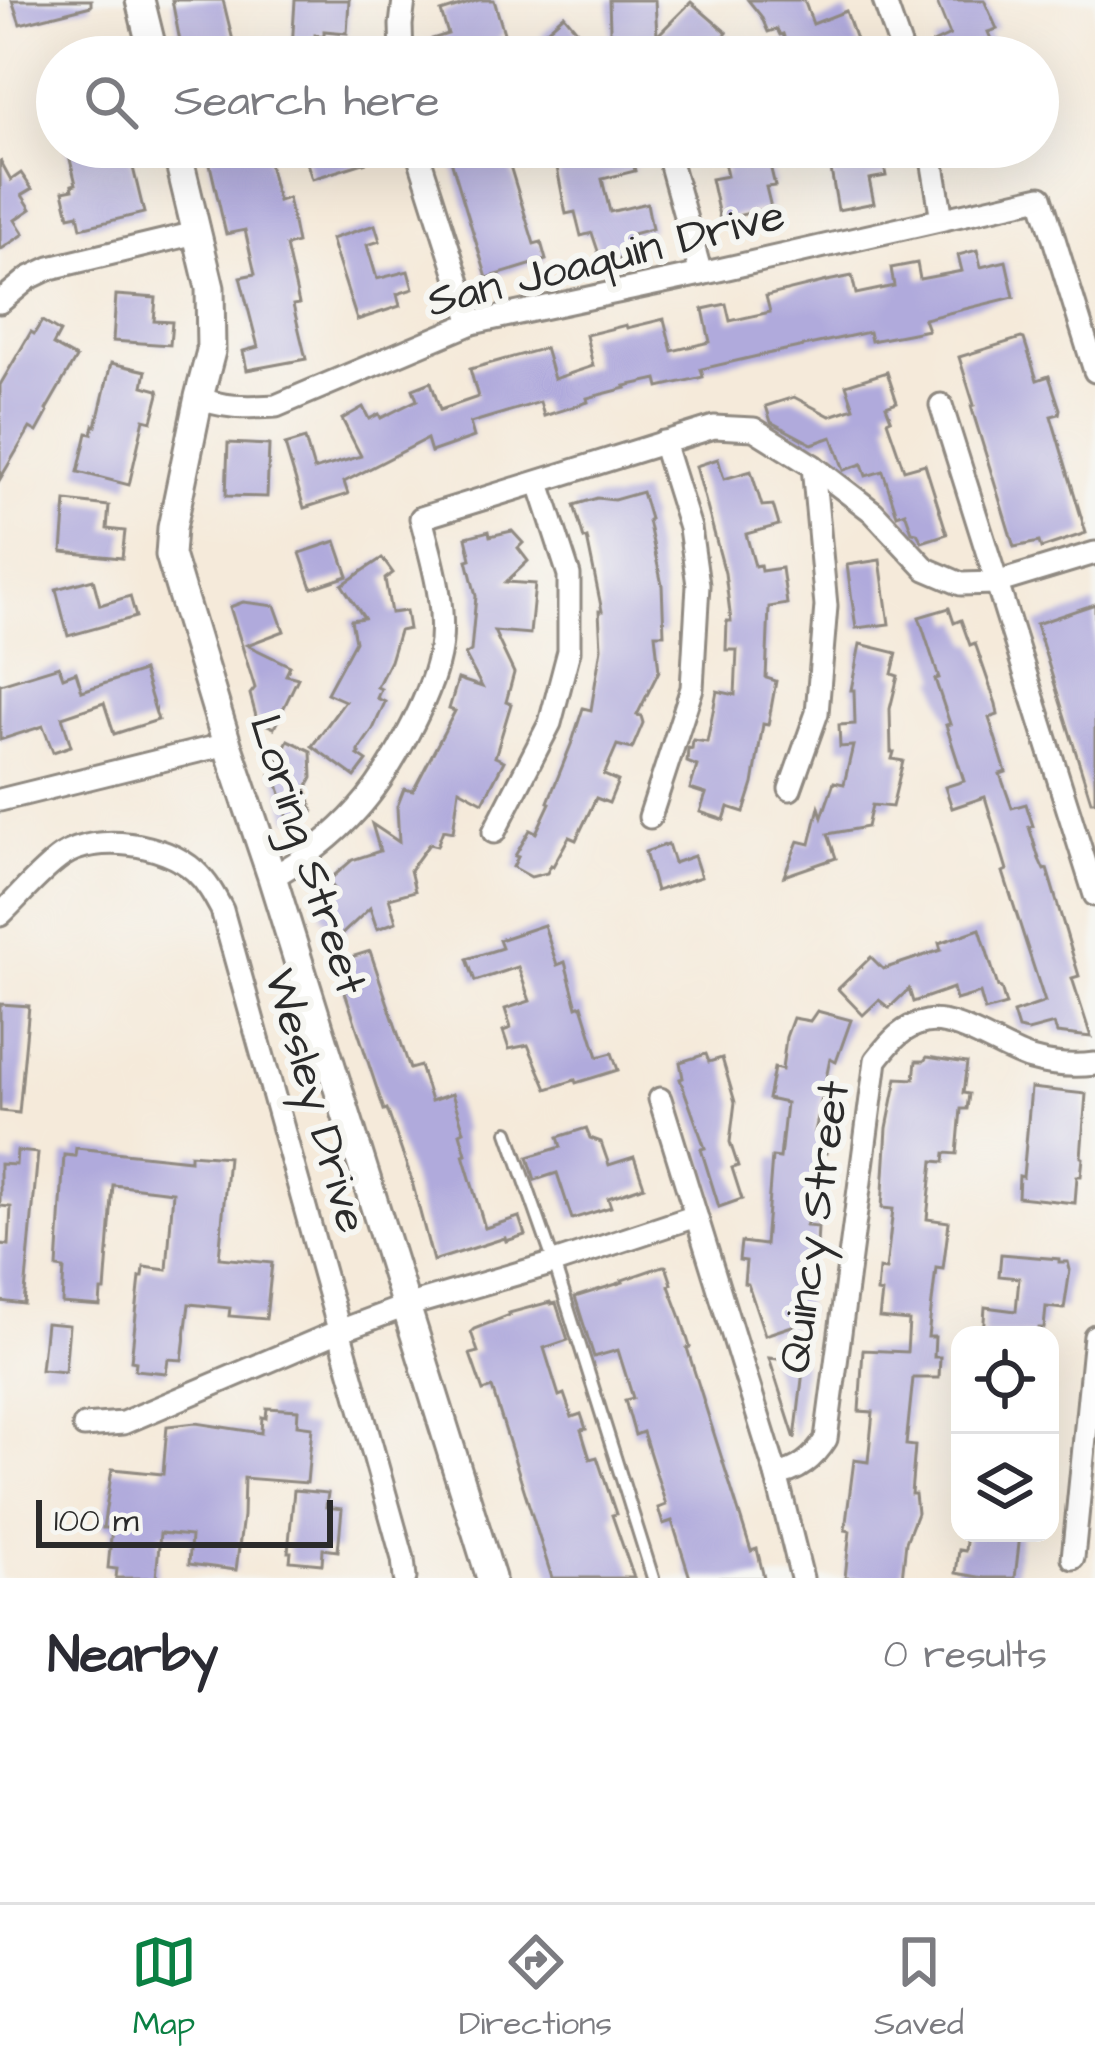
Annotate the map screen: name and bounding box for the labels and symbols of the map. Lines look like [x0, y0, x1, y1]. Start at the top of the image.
street label: San Joaquin Drive [421, 185, 791, 333]
street label: Loring Street [233, 707, 381, 1003]
street label: Wesley Drive [247, 962, 382, 1240]
street label: Quincy Street [764, 1077, 867, 1377]
scale bar [36, 1494, 333, 1547]

